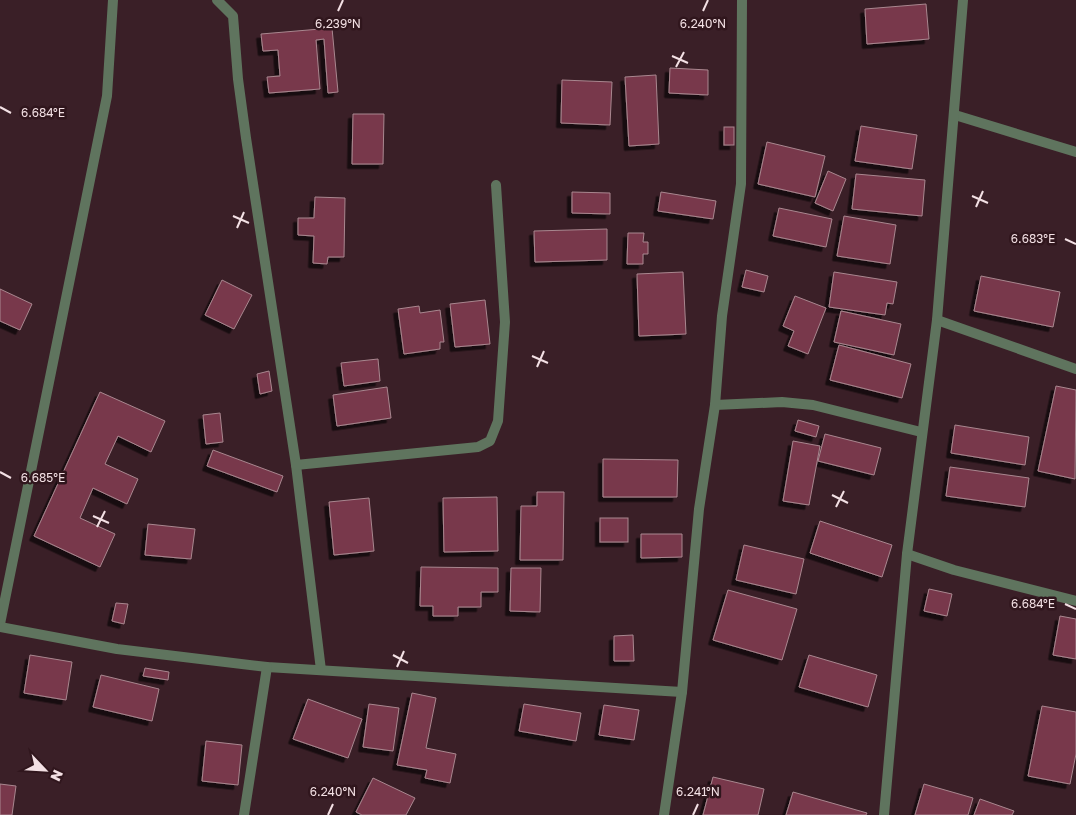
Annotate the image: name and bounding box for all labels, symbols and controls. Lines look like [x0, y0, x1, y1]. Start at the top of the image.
text: 6.239°N [315, 16, 361, 31]
text: 6.240°N [680, 16, 726, 31]
text: 6.684°E [21, 105, 65, 120]
text: 6.683°E [1011, 231, 1055, 246]
text: 6.685°E [21, 470, 65, 485]
text: 6.684°E [1011, 596, 1055, 611]
north arrow [20, 745, 70, 795]
text: N [47, 767, 67, 784]
text: 6.240°N [310, 784, 356, 799]
text: 6.241°N [676, 784, 720, 799]

